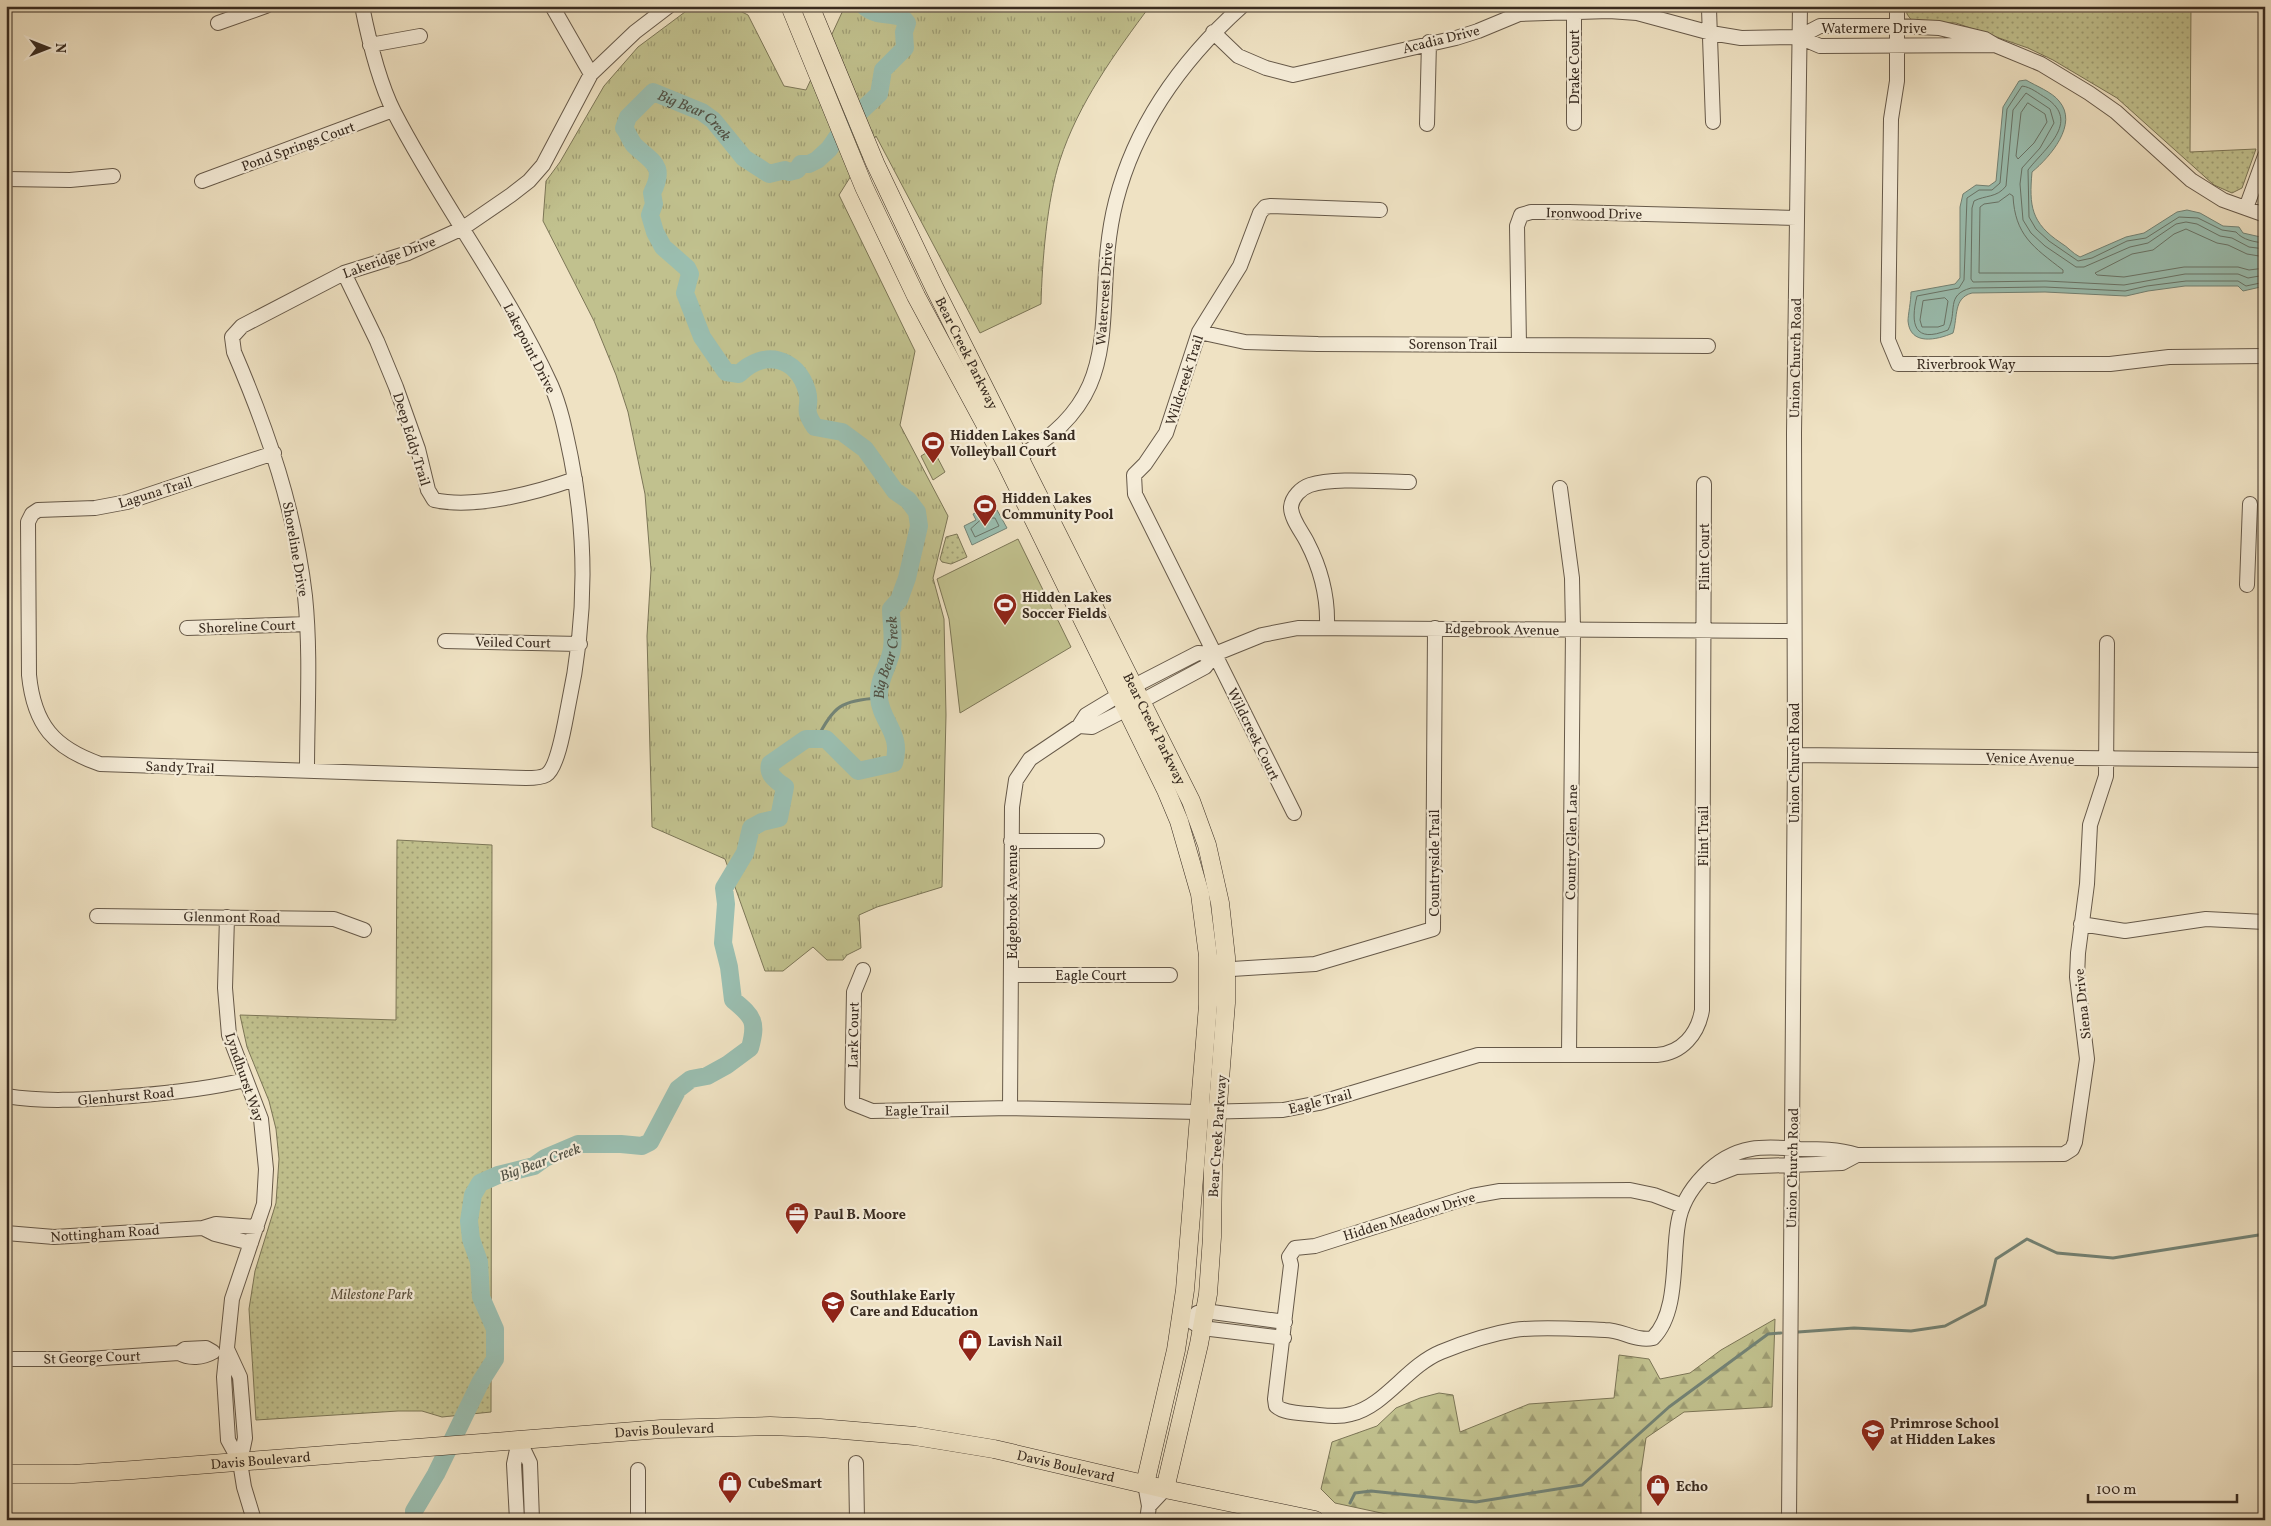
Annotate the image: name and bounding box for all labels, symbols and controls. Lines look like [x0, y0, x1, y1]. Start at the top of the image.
street label: Watermere Drive [1821, 20, 1927, 39]
north arrow [22, 22, 72, 72]
street label: Acadia Drive [1401, 22, 1482, 59]
street label: Drake Court [1566, 29, 1585, 105]
text: N [50, 43, 69, 53]
water label: Big Bear Creek [654, 86, 735, 146]
street label: Pond Springs Court [239, 118, 358, 177]
street label: Ironwood Drive [1546, 204, 1643, 225]
street label: Lakeridge Drive [340, 233, 439, 284]
street label: Watercrest Drive [1092, 241, 1119, 347]
street label: Bear Creek Parkway [930, 294, 1002, 413]
street label: Union Church Road [1786, 297, 1807, 418]
street label: Lakepoint Drive [498, 300, 560, 397]
street label: Wildcreek Trail [1162, 333, 1209, 428]
street label: Sorenson Trail [1408, 336, 1498, 355]
street label: Riverbrook Way [1916, 356, 2016, 375]
street label: Deep Eddy Trail [387, 390, 434, 489]
place label: Hidden Lakes Sand Volleyball Court [950, 427, 1076, 462]
sports icon: Hidden Lakes Sand Volleyball Court [920, 430, 946, 464]
street label: Laguna Trail [116, 473, 195, 514]
place label: Hidden Lakes Community Pool [1002, 490, 1114, 525]
sports icon: Hidden Lakes Community Pool [972, 493, 998, 527]
street label: Shoreline Drive [277, 500, 312, 599]
street label: Flint Court [1696, 523, 1715, 591]
place label: Hidden Lakes Soccer Fields [1022, 589, 1112, 624]
sports icon: Hidden Lakes Soccer Fields [992, 592, 1018, 626]
water label: Big Bear Creek [870, 615, 905, 699]
street label: Shoreline Court [198, 616, 296, 639]
street label: Edgebrook Avenue [1445, 620, 1560, 641]
street label: Veiled Court [475, 633, 551, 654]
street label: Bear Creek Parkway [1117, 670, 1190, 789]
street label: Wildcreek Court [1222, 685, 1283, 784]
street label: Union Church Road [1786, 703, 1805, 823]
street label: Venice Avenue [1985, 749, 2075, 770]
street label: Sandy Trail [145, 758, 215, 779]
street label: Country Glen Lane [1562, 784, 1583, 900]
street label: Flint Trail [1695, 806, 1714, 866]
street label: Countryside Trail [1426, 809, 1445, 917]
street label: Edgebrook Avenue [1004, 844, 1023, 959]
street label: Glenmont Road [183, 908, 281, 929]
street label: Eagle Court [1055, 967, 1127, 986]
street label: Siena Drive [2070, 967, 2097, 1040]
street label: Lark Court [844, 1002, 865, 1068]
street label: Lyndhurst Way [219, 1030, 268, 1125]
street label: Bear Creek Parkway [1205, 1074, 1232, 1198]
street label: Glenhurst Road [77, 1084, 175, 1111]
street label: Eagle Trail [1287, 1085, 1354, 1119]
street label: Eagle Trail [885, 1101, 949, 1122]
street label: Union Church Road [1783, 1107, 1804, 1228]
water label: Big Bear Creek [497, 1139, 584, 1188]
street label: Hidden Meadow Drive [1341, 1188, 1478, 1247]
office icon: Paul B. Moore [784, 1201, 810, 1235]
place label: Paul B. Moore [814, 1206, 906, 1225]
street label: Nottingham Road [50, 1221, 160, 1248]
park label: Milestone Park [330, 1286, 414, 1305]
place label: Southlake Early Care and Education [850, 1287, 978, 1322]
school or university icon: Southlake Early Care and Education [820, 1290, 846, 1324]
shop icon: Lavish Nail [957, 1328, 983, 1362]
place label: Lavish Nail [988, 1333, 1063, 1352]
street label: St George Court [43, 1347, 141, 1370]
place label: Primrose School at Hidden Lakes [1890, 1415, 1999, 1450]
school or university icon: Primrose School at Hidden Lakes [1860, 1418, 1886, 1452]
street label: Davis Boulevard [614, 1420, 715, 1444]
street label: Davis Boulevard [1015, 1447, 1117, 1488]
street label: Davis Boulevard [210, 1448, 311, 1475]
shop icon: CubeSmart [717, 1470, 743, 1504]
scale bar [2088, 1471, 2237, 1503]
shop icon: Echo [1645, 1473, 1671, 1507]
place label: CubeSmart [748, 1475, 822, 1494]
place label: Echo [1676, 1478, 1708, 1497]
text: 100 m [2096, 1480, 2136, 1501]

